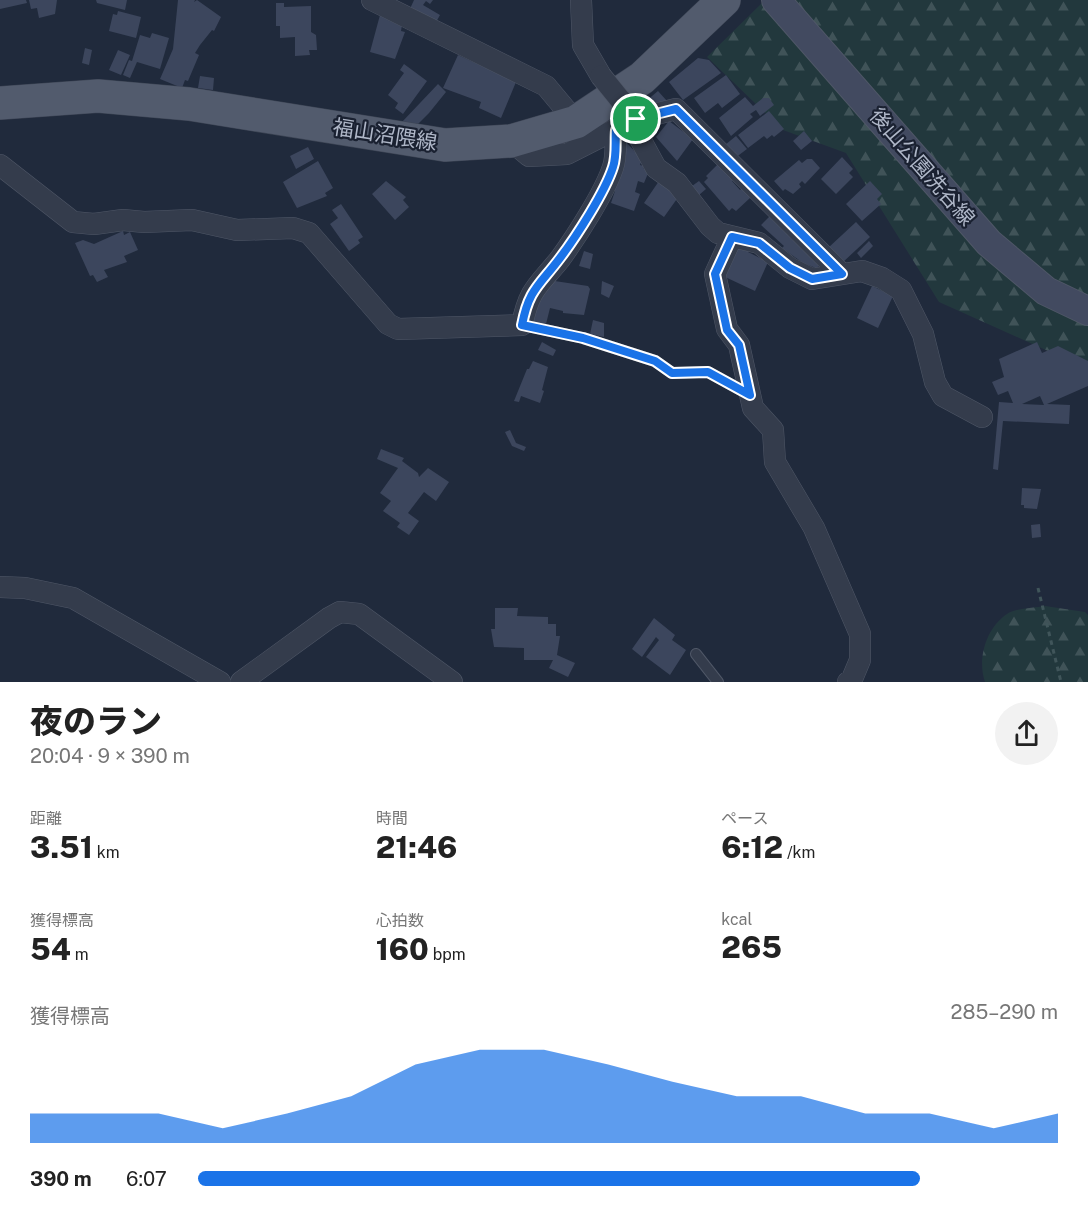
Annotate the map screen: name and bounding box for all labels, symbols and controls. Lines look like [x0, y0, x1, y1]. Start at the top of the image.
pin [610, 93, 661, 144]
icon: arrive [619, 102, 652, 135]
street label: 後山公園洗谷線 [865, 103, 980, 230]
street label: 福山沼隈線 [331, 114, 439, 155]
text: 夜のラン [30, 702, 162, 740]
button: share [995, 702, 1058, 765]
text: 20:04 · 9 × 390 m [30, 744, 190, 768]
text: 距離 [30, 809, 62, 828]
text: 時間 [376, 809, 408, 828]
text: ペース [721, 809, 769, 828]
text: 3.51 [30, 829, 93, 865]
text: 21:46 [376, 829, 457, 865]
text: 6:12 [721, 829, 783, 865]
text: km [93, 843, 120, 862]
text: /km [783, 843, 815, 862]
text: kcal [721, 910, 752, 929]
text: 獲得標高 [30, 911, 94, 930]
text: 心拍数 [376, 911, 424, 930]
text: 265 [721, 929, 782, 965]
text: 54 [30, 931, 71, 967]
text: 160 [376, 931, 429, 967]
text: m [71, 945, 89, 964]
text: bpm [429, 945, 466, 964]
text: 285–290 m [951, 1000, 1058, 1024]
text: 獲得標高 [30, 1004, 110, 1028]
text: 390 m [30, 1167, 92, 1191]
text: 6:07 [126, 1167, 167, 1191]

